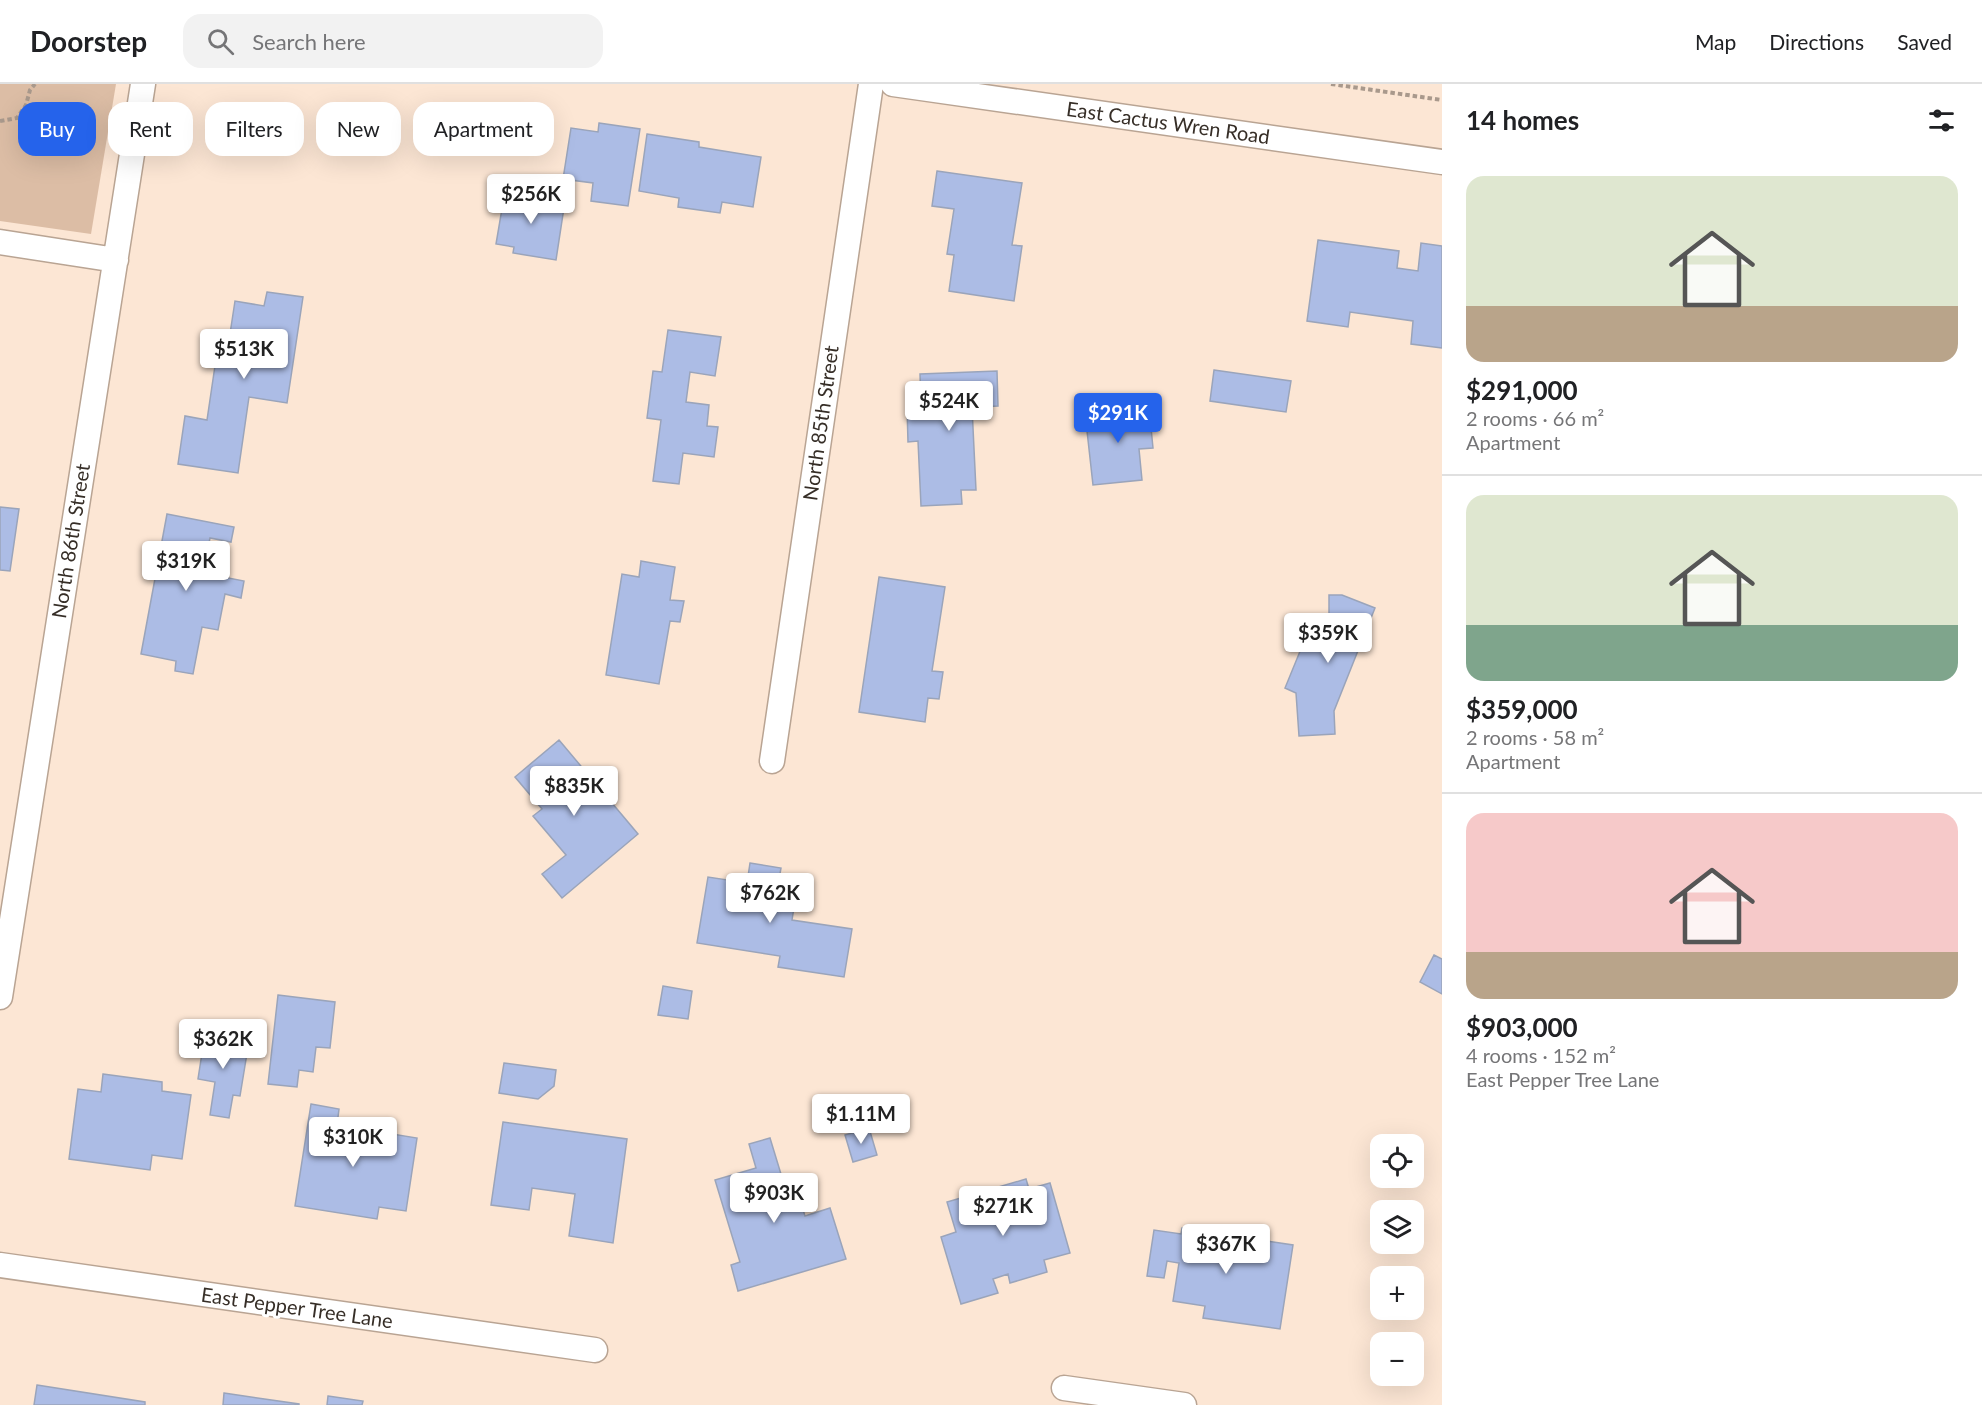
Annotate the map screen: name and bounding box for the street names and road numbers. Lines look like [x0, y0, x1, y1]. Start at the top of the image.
street label: East Cactus Wren Road [1065, 96, 1271, 148]
street label: North 85th Street [797, 344, 843, 502]
street label: North 86th Street [46, 462, 94, 620]
street label: East Pepper Tree Lane [200, 1282, 395, 1332]

